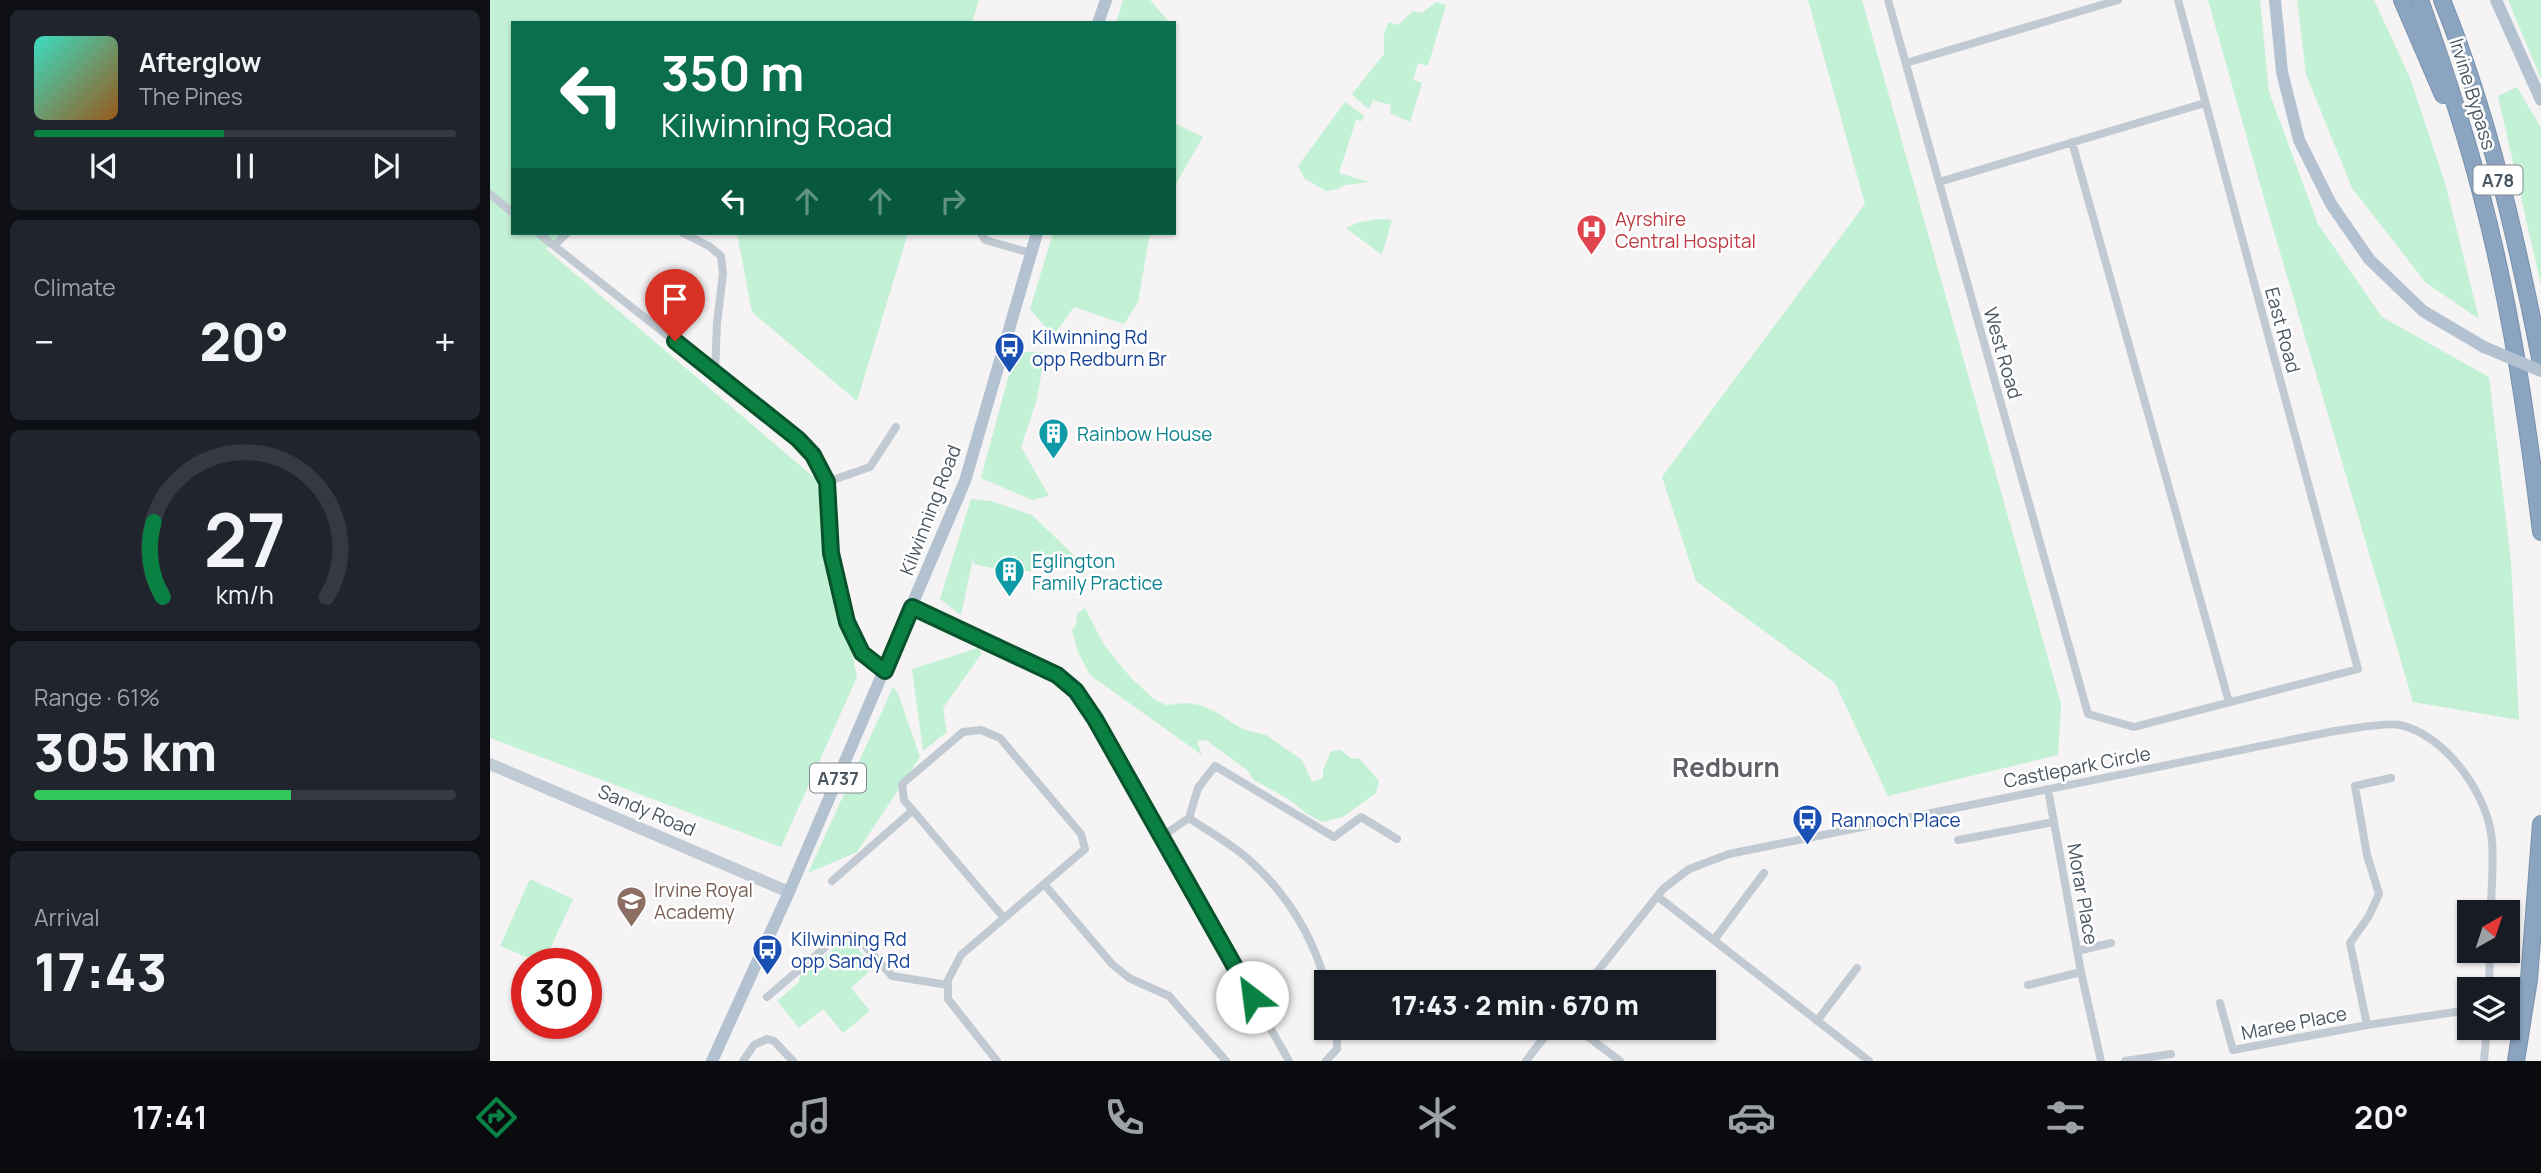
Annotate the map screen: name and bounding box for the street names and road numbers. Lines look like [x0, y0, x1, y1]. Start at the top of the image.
street label: Irvine Bypass [2444, 35, 2502, 153]
road number: A78 [2473, 166, 2522, 195]
street label: East Road [2259, 284, 2307, 376]
street label: West Road [1978, 304, 2028, 402]
street label: Kilwinning Road [893, 441, 967, 579]
street label: Castlepark Circle [2001, 740, 2153, 794]
road number: A737 [810, 764, 866, 792]
street label: Sandy Road [594, 778, 700, 842]
street label: Morar Place [2061, 841, 2105, 947]
street label: Maree Place [2239, 1000, 2349, 1046]

